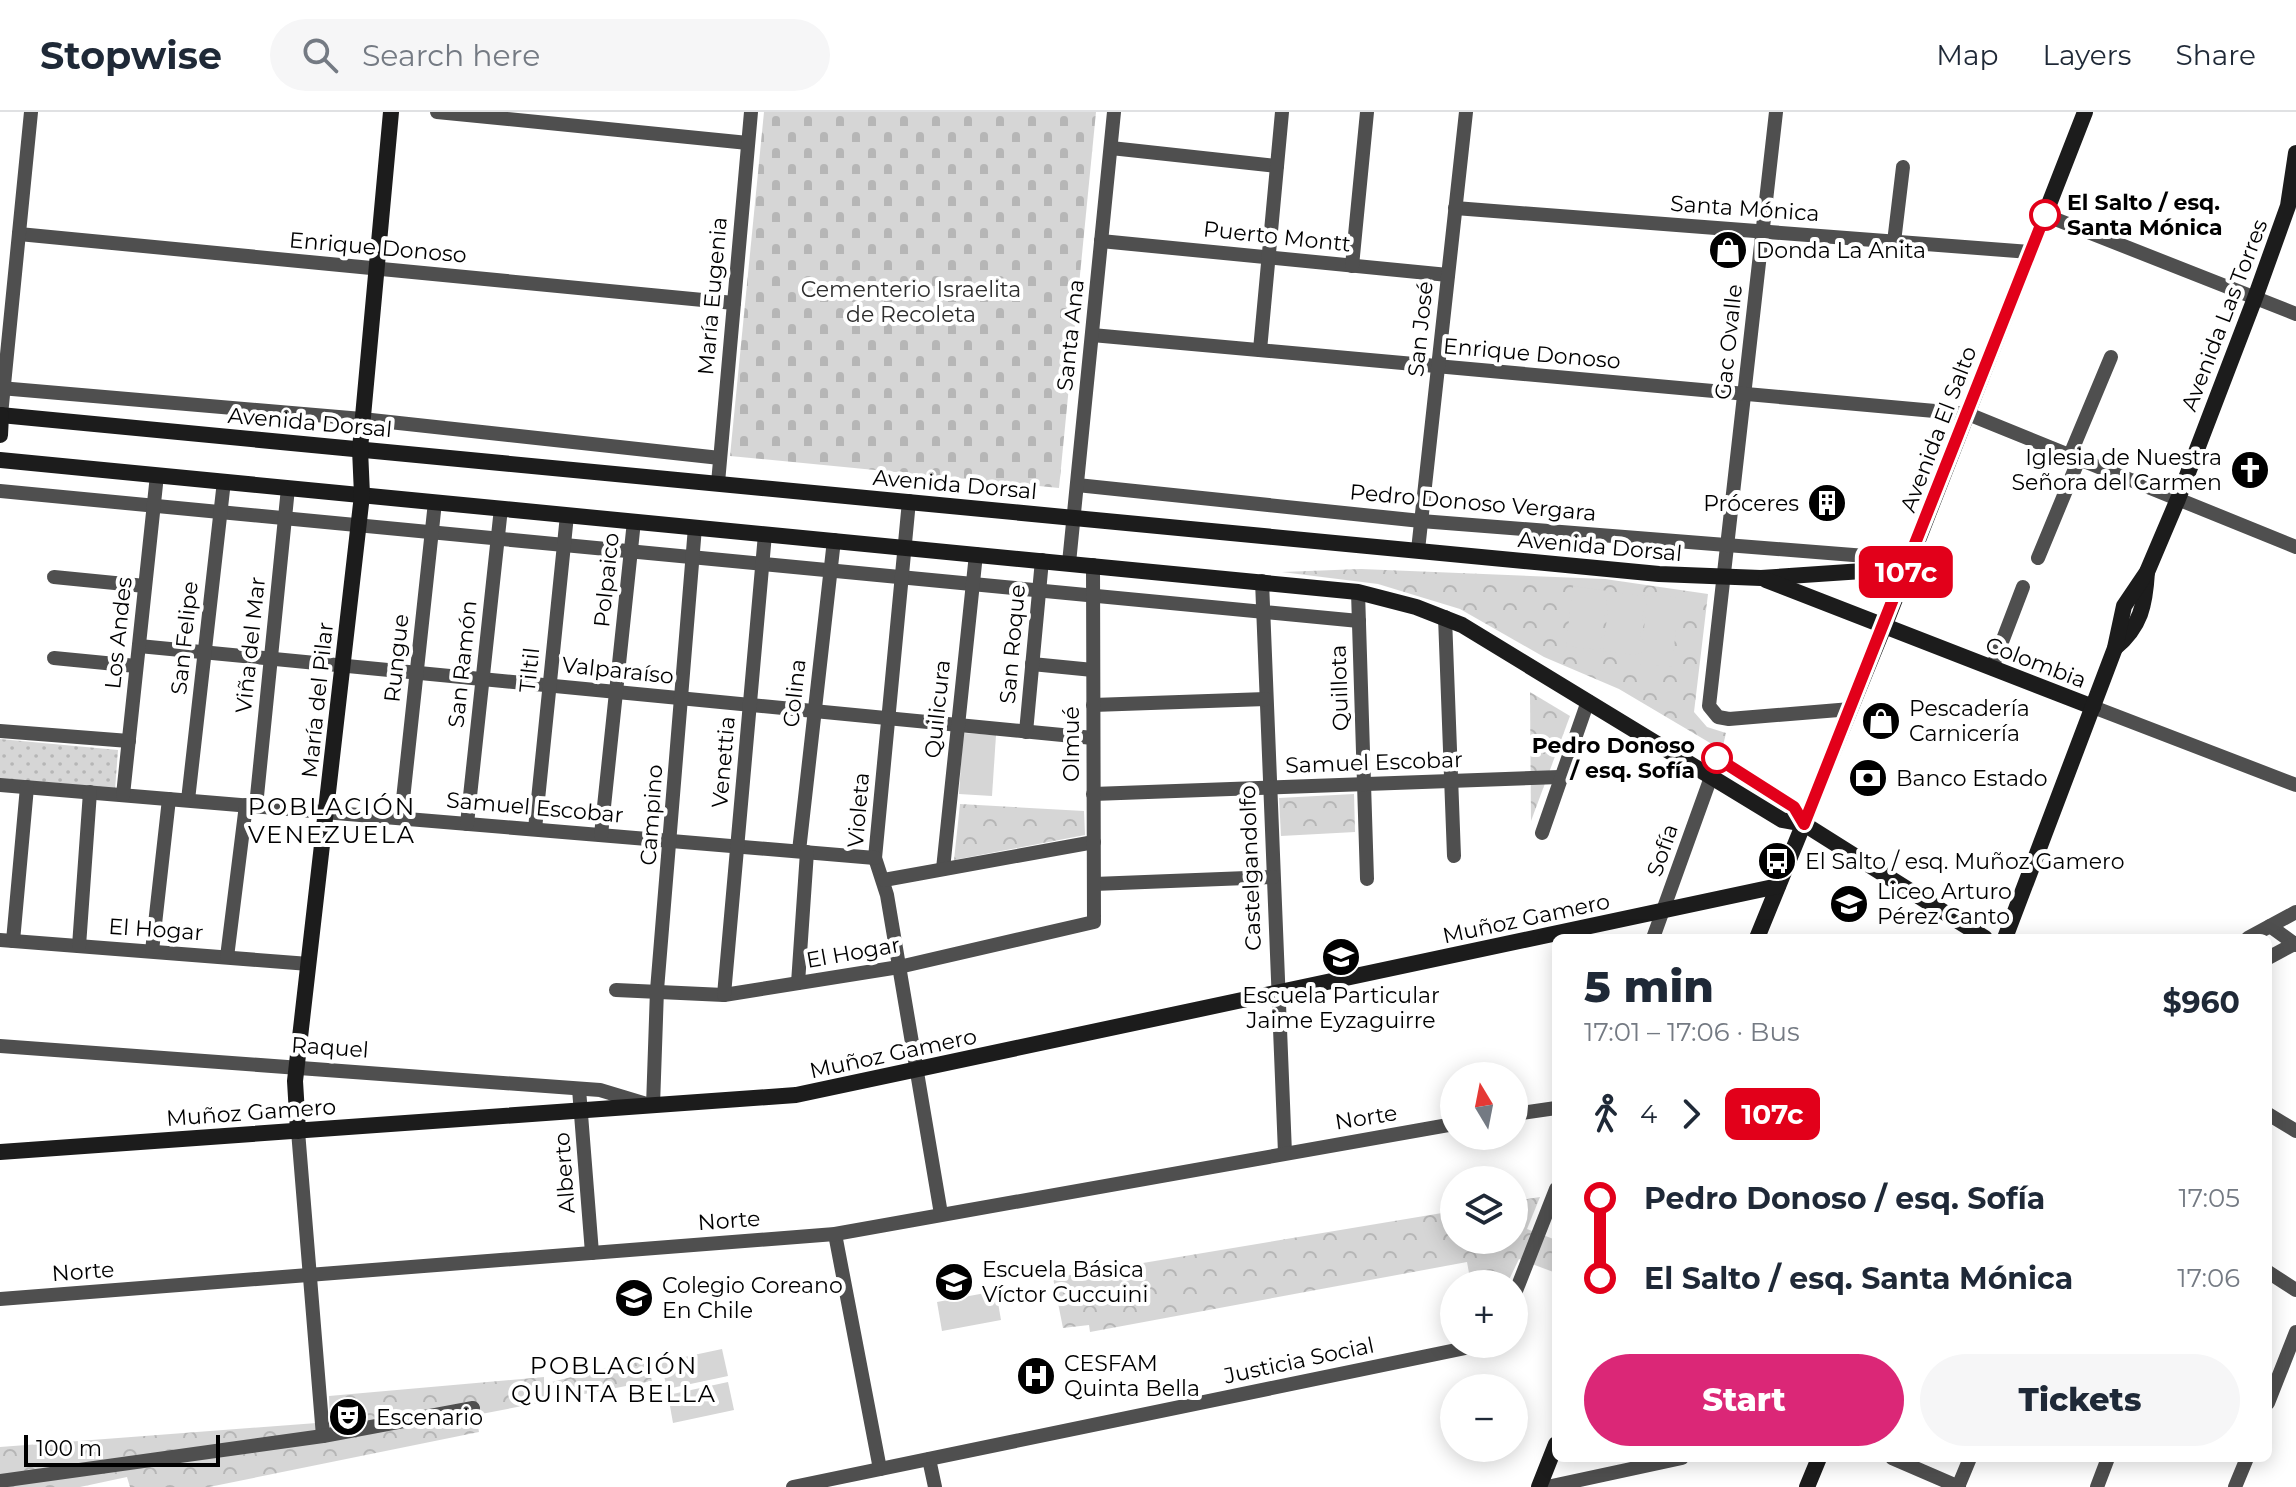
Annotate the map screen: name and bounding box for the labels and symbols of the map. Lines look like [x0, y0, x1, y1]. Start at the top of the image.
place label: El Salto / esq. Santa Mónica [2067, 189, 2223, 241]
street label: Santa Mónica [1669, 190, 1821, 227]
marker: El Salto / esq. Santa Mónica [2030, 200, 2060, 230]
street label: Puerto Montt [1202, 215, 1352, 258]
street label: Avenida Las Torres [2175, 215, 2274, 415]
street label: María Eugenia [692, 216, 733, 376]
street label: Enrique Donoso [288, 226, 468, 269]
shop icon: Donda La Anita [1707, 229, 1749, 271]
place label: Donda La Anita [1756, 237, 1926, 264]
park label: Cementerio Israelita de Recoleta [801, 276, 1021, 328]
street label: Santa Ana [1051, 278, 1090, 392]
street label: San José [1402, 280, 1439, 378]
street label: Gac Ovalle [1709, 283, 1748, 401]
street label: Enrique Donoso [1442, 332, 1622, 375]
street label: Avenida El Salto [1894, 342, 1983, 516]
street label: Avenida Dorsal [227, 402, 393, 443]
place label: Iglesia de Nuestra Señora del Carmen [2011, 444, 2222, 496]
church icon: Iglesia de Nuestra Señora del Carmen [2229, 449, 2271, 491]
street label: Avenida Dorsal [872, 464, 1038, 505]
street label: Pedro Donoso Vergara [1348, 478, 1598, 527]
building icon: Próceres [1806, 482, 1848, 524]
place label: Próceres [1703, 490, 1799, 517]
street label: Avenida Dorsal [1517, 526, 1683, 567]
street label: Polpaico [588, 531, 625, 629]
line badge: 107c [1850, 546, 1962, 598]
street label: Los Andes [99, 575, 138, 690]
street label: Viña del Mar [230, 575, 271, 715]
street label: San Felipe [165, 580, 204, 696]
street label: San Roque [994, 583, 1031, 705]
street label: San Ramón [442, 599, 483, 729]
street label: Rungue [378, 613, 415, 704]
street label: María del Pilar [296, 621, 339, 779]
street label: Colombia [1982, 631, 2090, 694]
street label: Quillota [1325, 644, 1354, 732]
street label: Tiltil [514, 646, 545, 694]
street label: Valparaíso [561, 651, 675, 690]
street label: Colina [777, 658, 812, 729]
street label: Quilicura [919, 658, 956, 760]
place label: Pescadería Carnicería [1909, 695, 2030, 747]
shop icon: Pescadería Carnicería [1860, 700, 1902, 742]
street label: Olmué [1058, 706, 1085, 782]
street label: Venettia [706, 715, 741, 809]
place label: Pedro Donoso / esq. Sofía [1532, 732, 1695, 784]
marker: Pedro Donoso / esq. Sofía [1702, 743, 1732, 773]
street label: Samuel Escobar [1285, 746, 1463, 779]
bank icon: Banco Estado [1847, 757, 1889, 799]
street label: Campino [634, 764, 668, 866]
place label: Banco Estado [1896, 765, 2048, 792]
street label: Violeta [842, 771, 875, 849]
street label: Castelgandolfo [1234, 785, 1267, 951]
street label: Samuel Escobar [445, 786, 625, 829]
district label: POBLACIÓN VENEZUELA [248, 792, 416, 849]
street label: Sofía [1641, 820, 1684, 880]
bus stop icon: El Salto / esq. Muñoz Gamero [1756, 840, 1798, 882]
place label: El Salto / esq. Muñoz Gamero [1805, 848, 2124, 875]
place label: Liceo Arturo Pérez Canto [1877, 878, 2012, 930]
school or university icon: Liceo Arturo Pérez Canto [1828, 883, 1870, 925]
street label: Muñoz Gamero [1440, 888, 1612, 949]
street label: El Hogar [108, 913, 204, 946]
street label: El Hogar [804, 931, 902, 974]
school or university icon: Escuela Particular Jaime Eyzaguirre [1320, 936, 1362, 978]
place label: Escuela Particular Jaime Eyzaguirre [1242, 982, 1440, 1034]
street label: Muñoz Gamero [807, 1023, 979, 1084]
street label: Raquel [290, 1031, 370, 1064]
north arrow [1440, 1062, 1528, 1150]
street label: Muñoz Gamero [165, 1093, 337, 1132]
street label: Norte [1333, 1099, 1399, 1136]
street label: Alberto [548, 1131, 581, 1214]
street label: Norte [697, 1205, 761, 1236]
street label: Norte [51, 1256, 115, 1287]
place label: Escuela Básica Víctor Cuccuini [982, 1256, 1148, 1308]
school or university icon: Escuela Básica Víctor Cuccuini [933, 1261, 975, 1303]
place label: Colegio Coreano En Chile [662, 1272, 843, 1324]
school or university icon: Colegio Coreano En Chile [613, 1277, 655, 1319]
street label: Justicia Social [1221, 1331, 1377, 1390]
place label: CESFAM Quinta Bella [1064, 1350, 1200, 1402]
district label: POBLACIÓN QUINTA BELLA [511, 1351, 717, 1408]
hospital icon: CESFAM Quinta Bella [1015, 1355, 1057, 1397]
theatre icon: Escenario [327, 1396, 369, 1438]
place label: Escenario [376, 1404, 483, 1431]
scale bar [24, 1431, 220, 1467]

